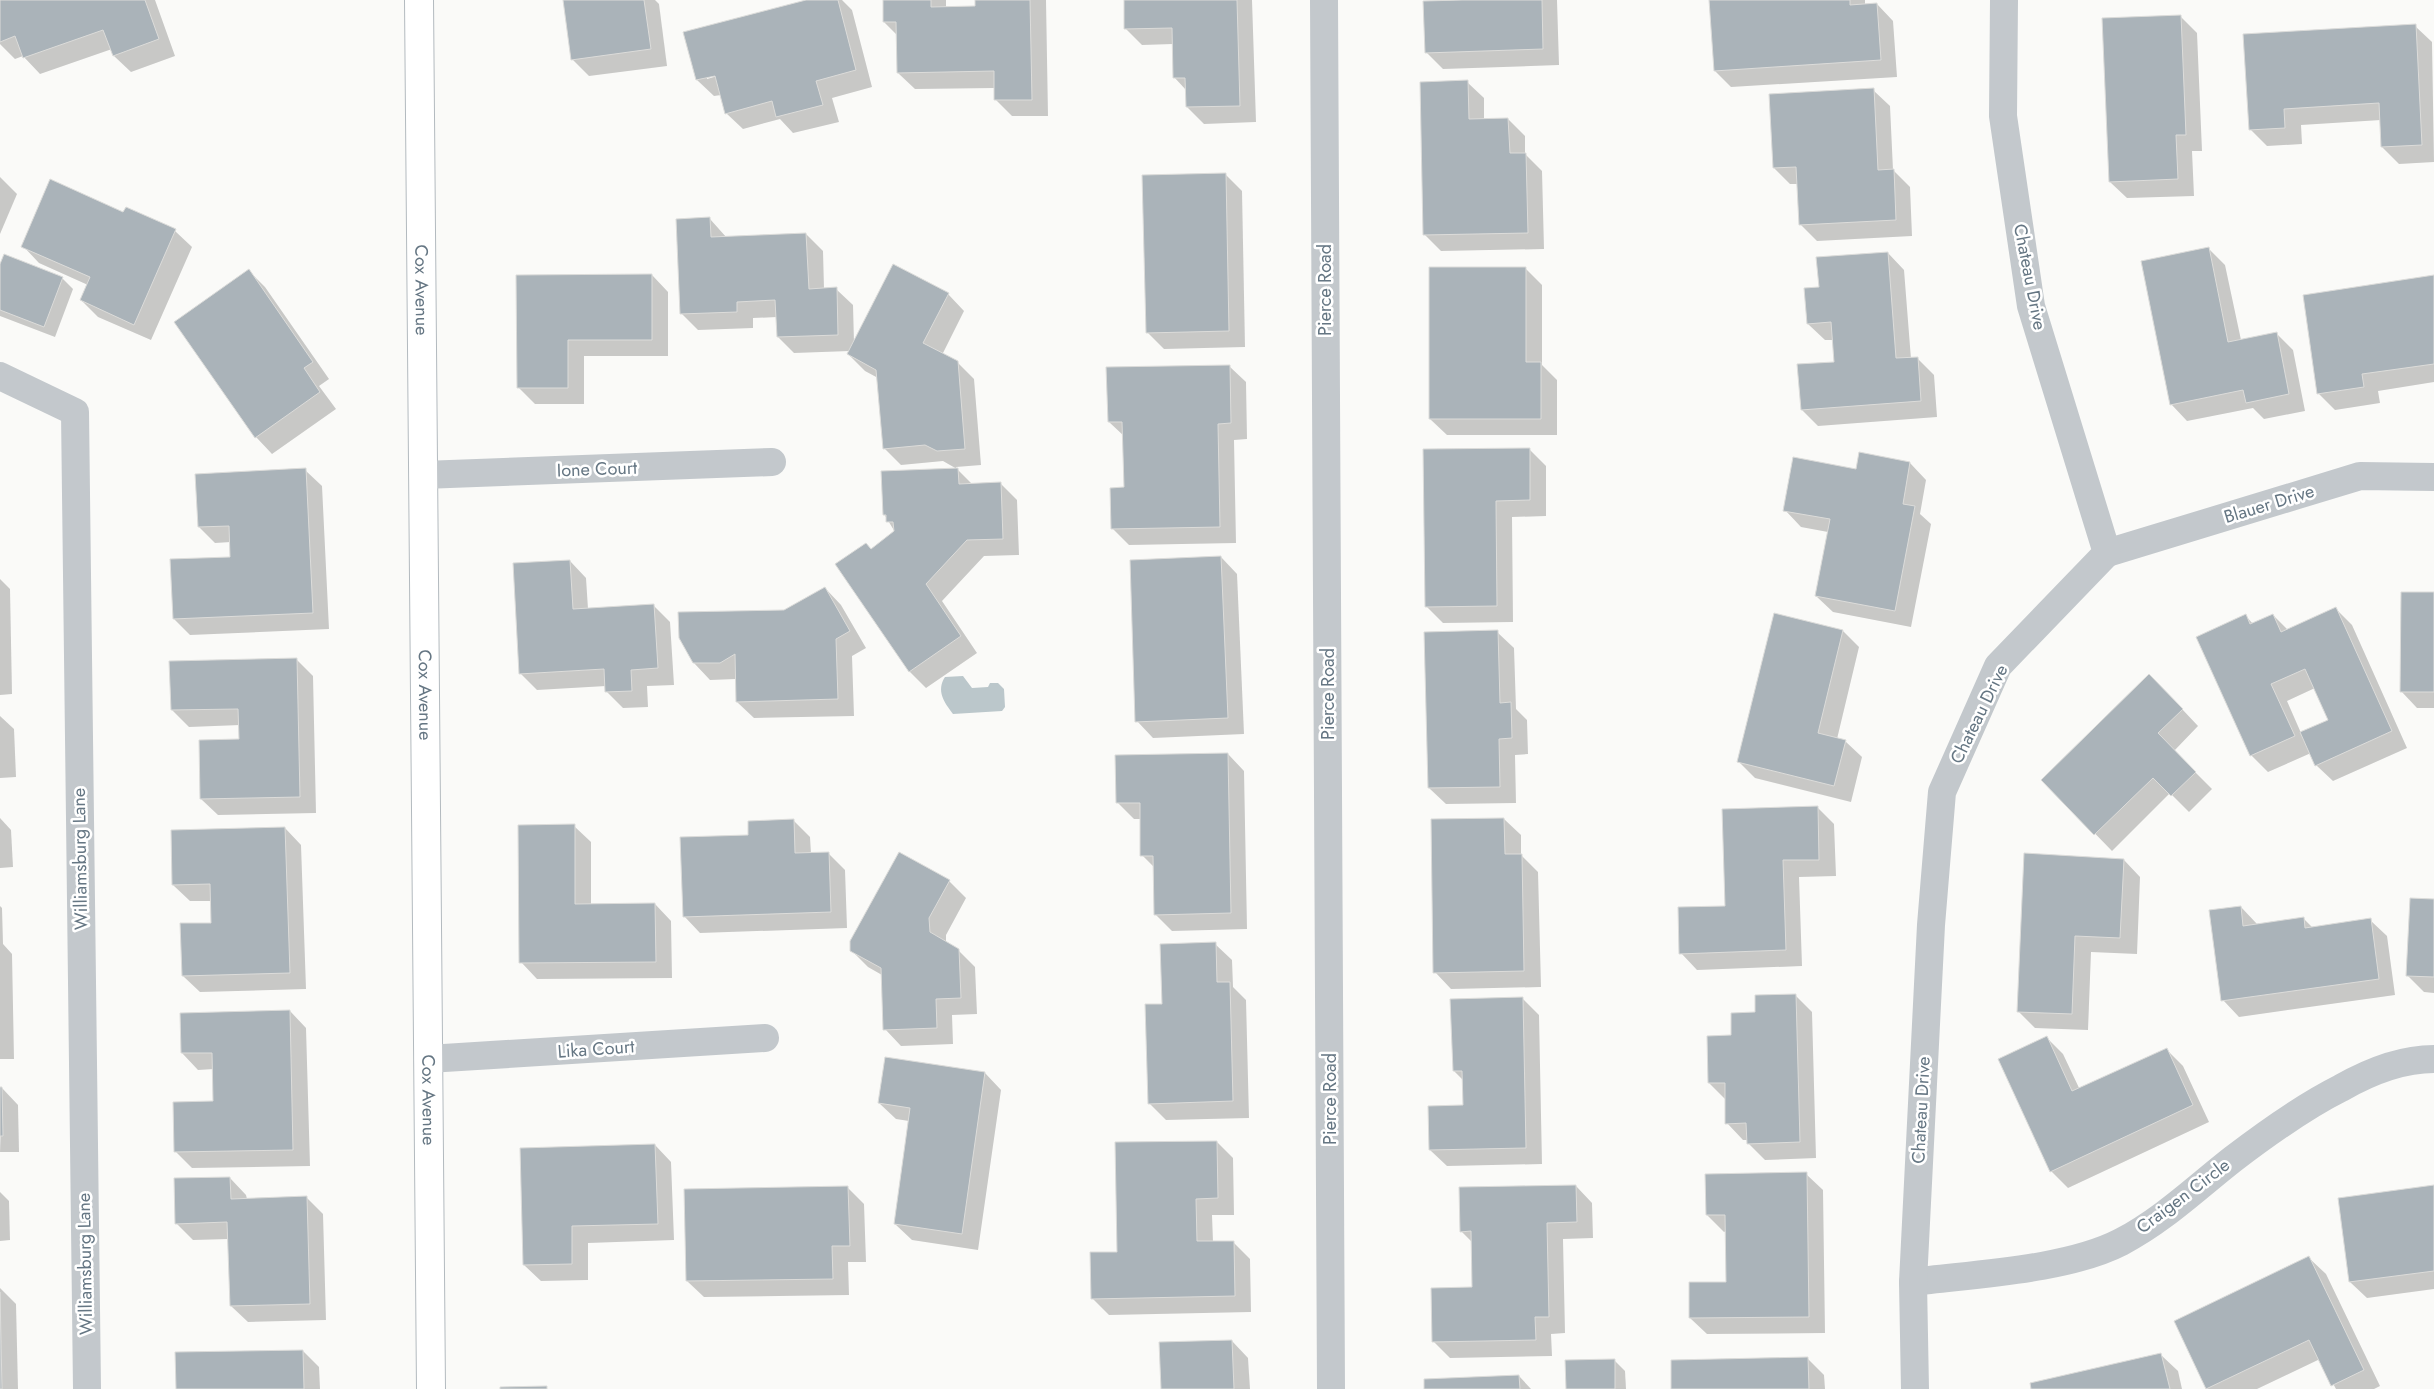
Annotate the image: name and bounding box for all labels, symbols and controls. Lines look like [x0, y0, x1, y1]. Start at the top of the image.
street label: Chateau Drive [2007, 222, 2053, 332]
street label: Cox Avenue [408, 244, 435, 336]
street label: Pierce Road [1312, 244, 1338, 336]
street label: Ione Court [556, 455, 638, 483]
street label: Blauer Drive [2221, 478, 2317, 530]
street label: Pierce Road [1315, 648, 1341, 740]
street label: Cox Avenue [412, 649, 438, 741]
street label: Chateau Drive [1944, 660, 2014, 768]
street label: Williamsburg Lane [66, 788, 94, 930]
street label: Lika Court [557, 1033, 636, 1065]
street label: Pierce Road [1317, 1053, 1343, 1145]
street label: Cox Avenue [415, 1054, 442, 1146]
street label: Chateau Drive [1905, 1056, 1937, 1164]
street label: Craigen Circle [2131, 1152, 2235, 1240]
street label: Williamsburg Lane [71, 1193, 99, 1335]

